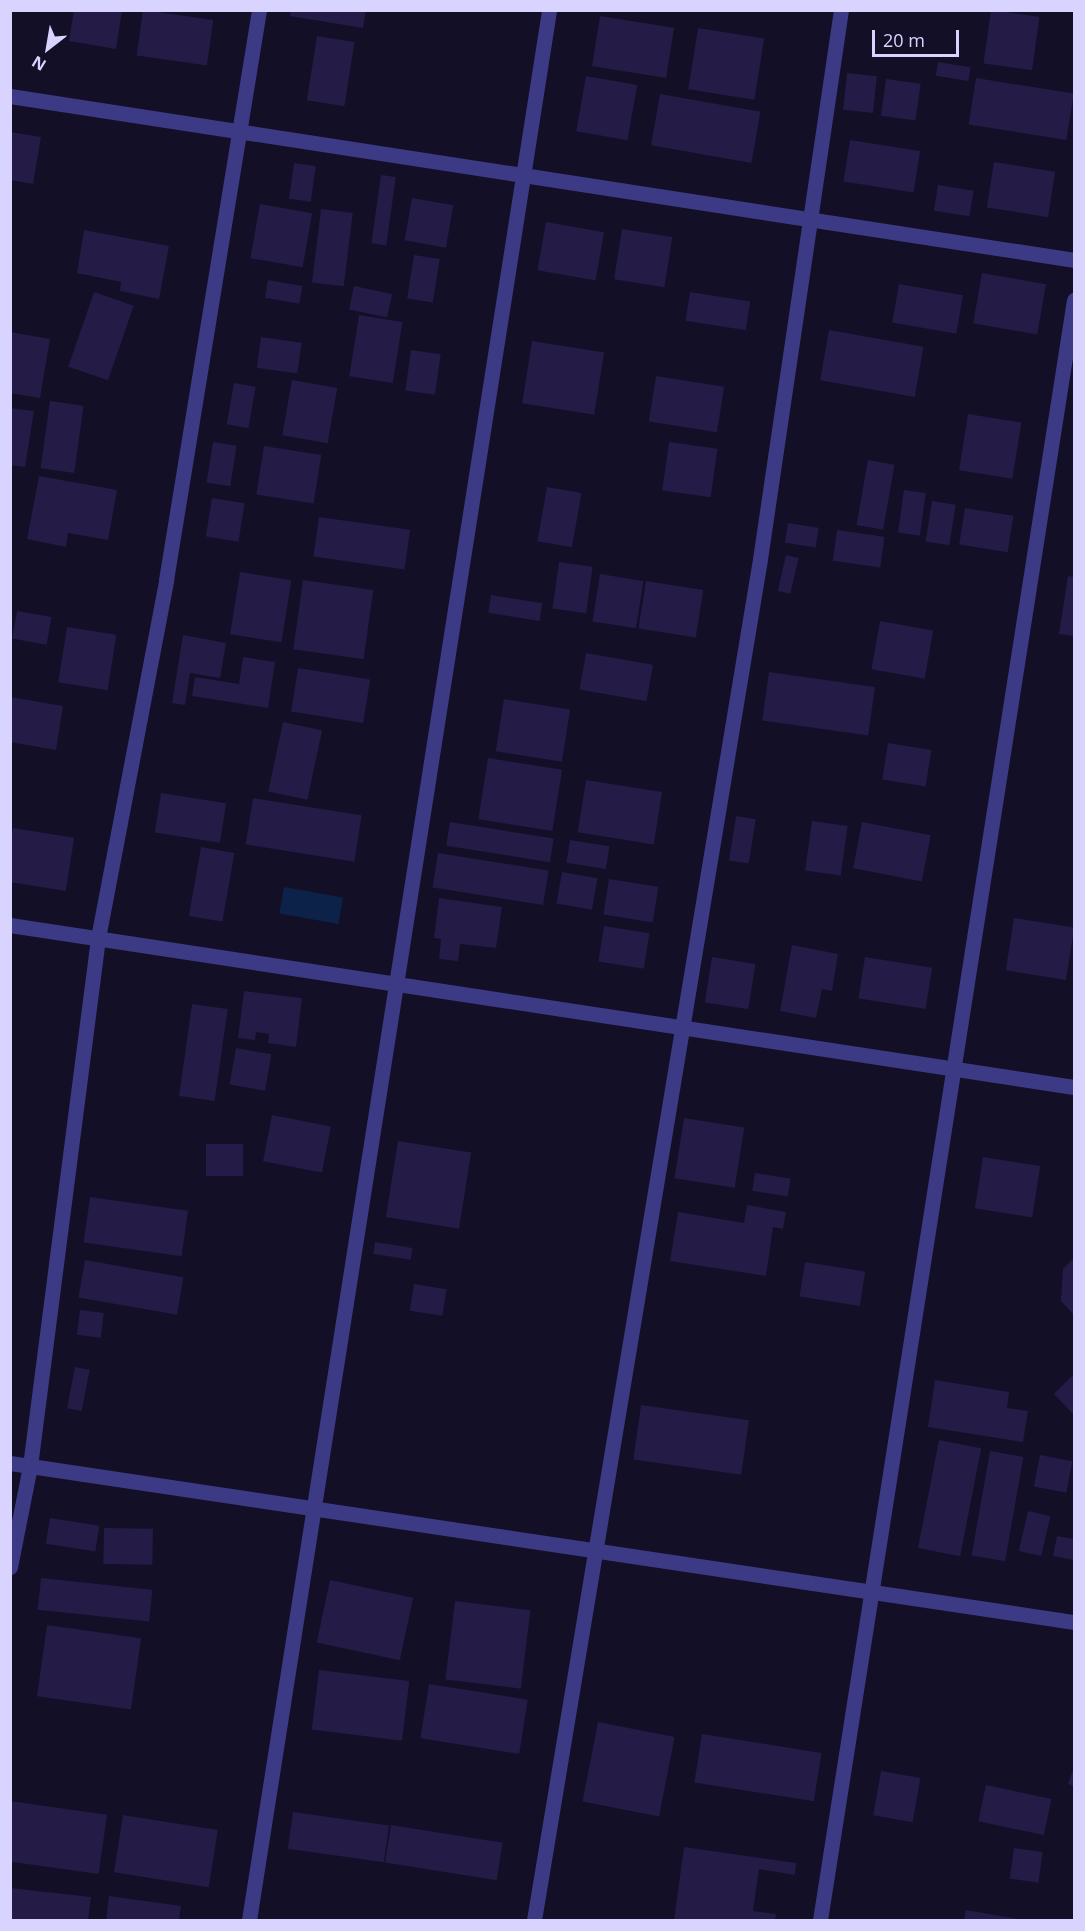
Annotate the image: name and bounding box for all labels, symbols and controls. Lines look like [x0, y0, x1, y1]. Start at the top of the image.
north arrow [18, 18, 78, 78]
scale bar [875, 18, 962, 56]
text: 20 m [883, 28, 925, 52]
text: N [27, 51, 50, 76]

